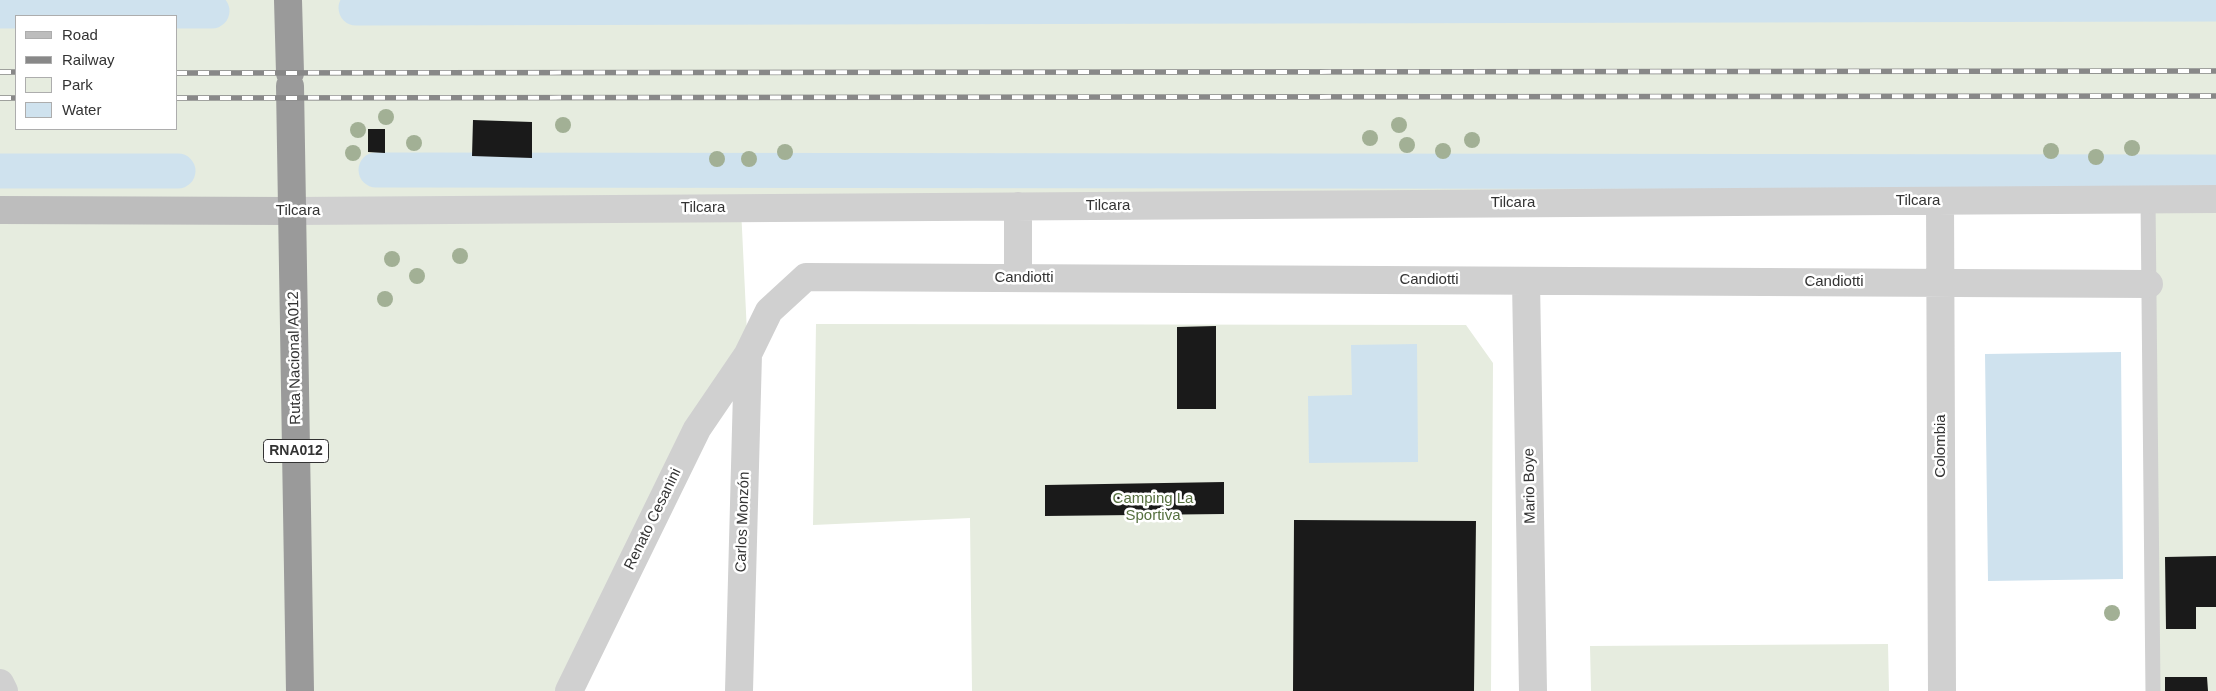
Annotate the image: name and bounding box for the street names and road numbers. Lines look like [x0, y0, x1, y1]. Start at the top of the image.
street label: Tilcara [1896, 192, 1940, 210]
street label: Tilcara [1491, 194, 1535, 212]
street label: Tilcara [1086, 197, 1130, 215]
street label: Tilcara [681, 199, 725, 217]
street label: Tilcara [276, 202, 320, 220]
street label: Candiotti [994, 269, 1054, 287]
street label: Candiotti [1399, 271, 1459, 289]
street label: Candiotti [1804, 273, 1864, 291]
street label: Ruta Nacional A012 [285, 291, 305, 425]
street label: Colombia [1932, 414, 1950, 478]
road number: RNA012 [264, 440, 328, 462]
street label: Mario Boye [1520, 448, 1540, 524]
street label: Renato Cesanini [621, 465, 685, 573]
street label: Carlos Monzón [732, 471, 754, 573]

